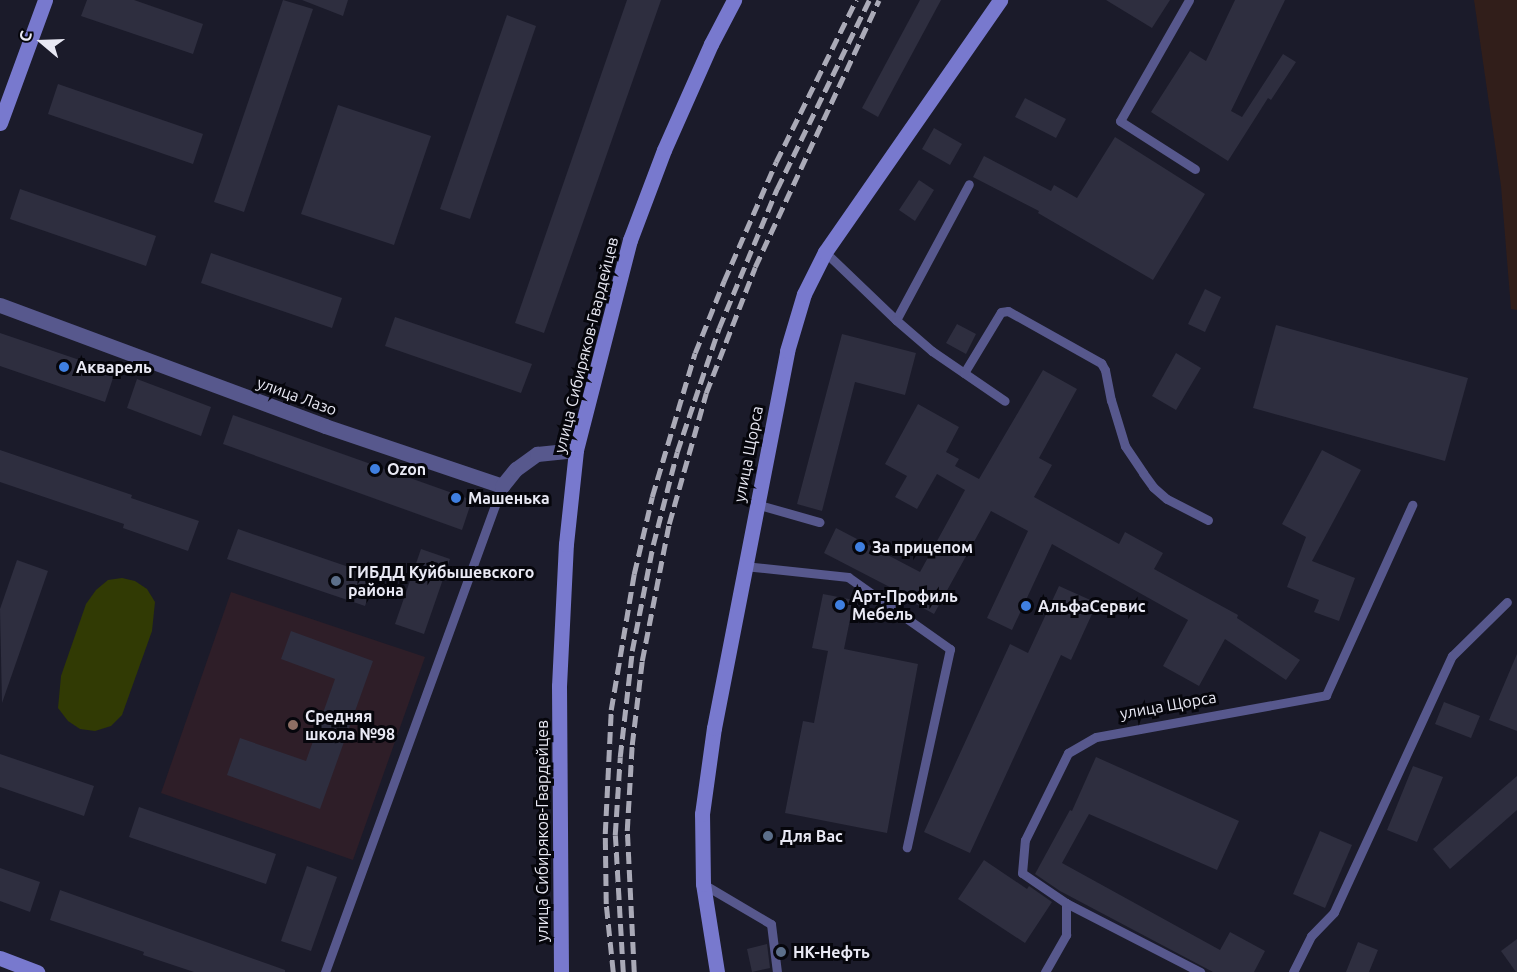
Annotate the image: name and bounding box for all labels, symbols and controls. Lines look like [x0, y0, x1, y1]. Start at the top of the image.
north arrow [12, 12, 72, 72]
text: С [15, 28, 35, 44]
street label: улица Сибиряков-Гвардейцев [550, 235, 622, 455]
place label: Акварель [76, 357, 152, 377]
marker: Акварель [57, 360, 71, 374]
street label: улица Лазо [254, 373, 340, 419]
street label: улица Щорса [729, 404, 767, 504]
place label: Ozon [387, 459, 426, 479]
marker: Ozon [368, 462, 382, 476]
place label: Машенька [468, 488, 550, 508]
marker: Машенька [449, 491, 463, 505]
place label: За прицепом [872, 537, 973, 557]
marker: За прицепом [853, 540, 867, 554]
place label: ГИБДД Куйбышевского района [348, 562, 534, 600]
marker: ГИБДД Куйбышевского района [329, 574, 343, 588]
place label: Арт-Профиль Мебель [852, 586, 958, 624]
place label: АльфаСервис [1038, 596, 1146, 616]
marker: Арт-Профиль Мебель [833, 598, 847, 612]
marker: АльфаСервис [1019, 599, 1033, 613]
street label: улица Щорса [1118, 687, 1218, 723]
place label: Средняя школа №98 [305, 706, 395, 744]
marker: Средняя школа №98 [286, 718, 300, 732]
street label: улица Сибиряков-Гвардейцев [532, 720, 552, 942]
place label: Для Вас [780, 826, 843, 846]
marker: Для Вас [761, 829, 775, 843]
place label: НК-Нефть [793, 942, 870, 962]
marker: НК-Нефть [774, 945, 788, 959]

